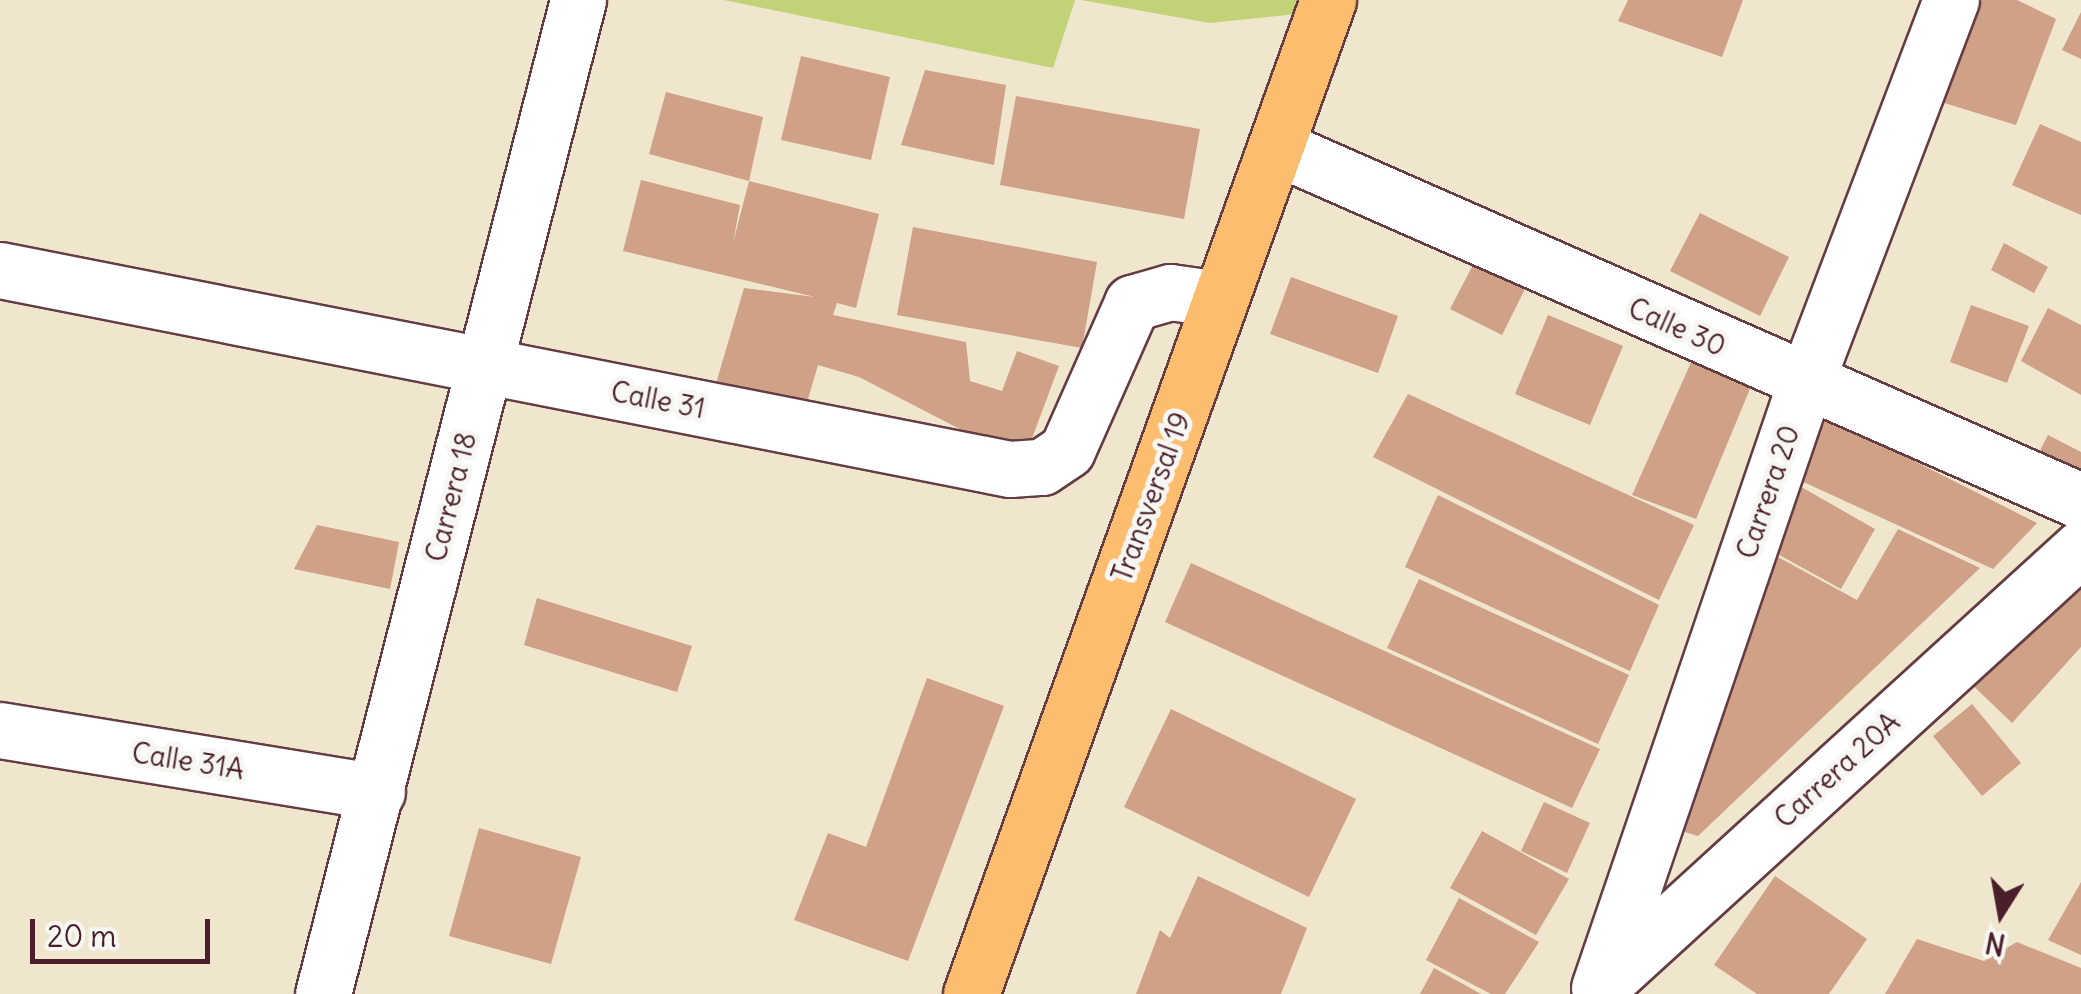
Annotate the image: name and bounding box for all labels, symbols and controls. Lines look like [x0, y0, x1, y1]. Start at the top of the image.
street label: Calle 30 [1623, 291, 1731, 363]
street label: Calle 31 [608, 374, 708, 426]
street label: Transversal 19 [1105, 408, 1197, 586]
street label: Carrera 20 [1730, 421, 1806, 563]
street label: Carrera 18 [419, 429, 483, 565]
street label: Carrera 20A [1767, 705, 1907, 835]
street label: Calle 31A [129, 736, 247, 786]
north arrow [1951, 864, 2051, 964]
scale bar [35, 899, 215, 961]
text: 20 m [47, 917, 117, 955]
text: N [1982, 924, 2008, 963]

